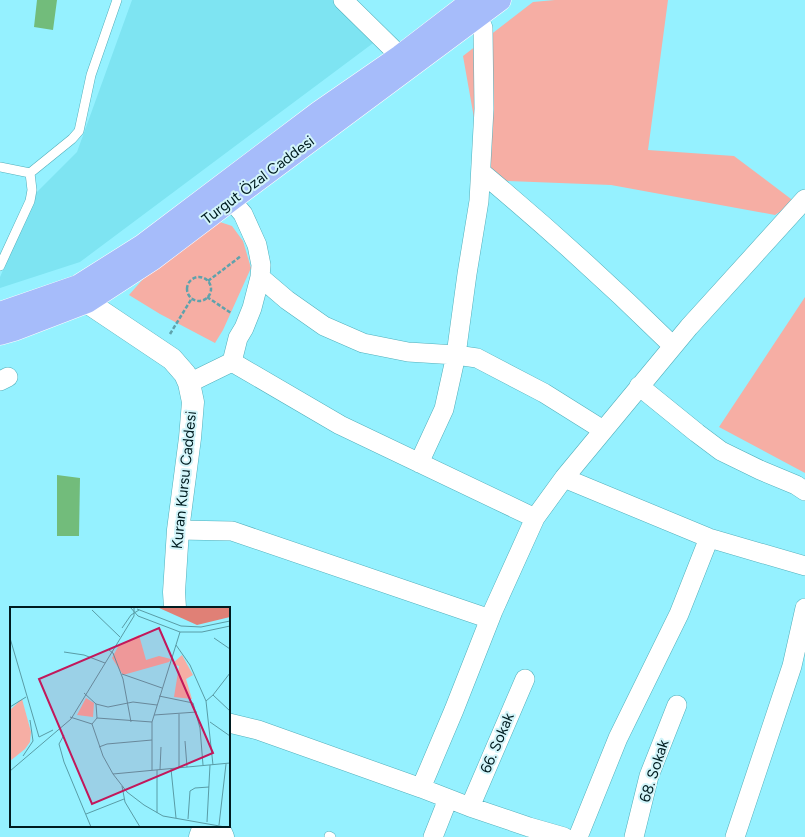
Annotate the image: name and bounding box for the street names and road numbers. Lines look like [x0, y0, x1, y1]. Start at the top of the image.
street label: Turgut Özal Caddesi [198, 132, 318, 228]
street label: Kuran Kursu Caddesi [168, 410, 200, 550]
street label: 66. Sokak [476, 709, 518, 776]
street label: 68. Sokak [635, 737, 673, 804]

